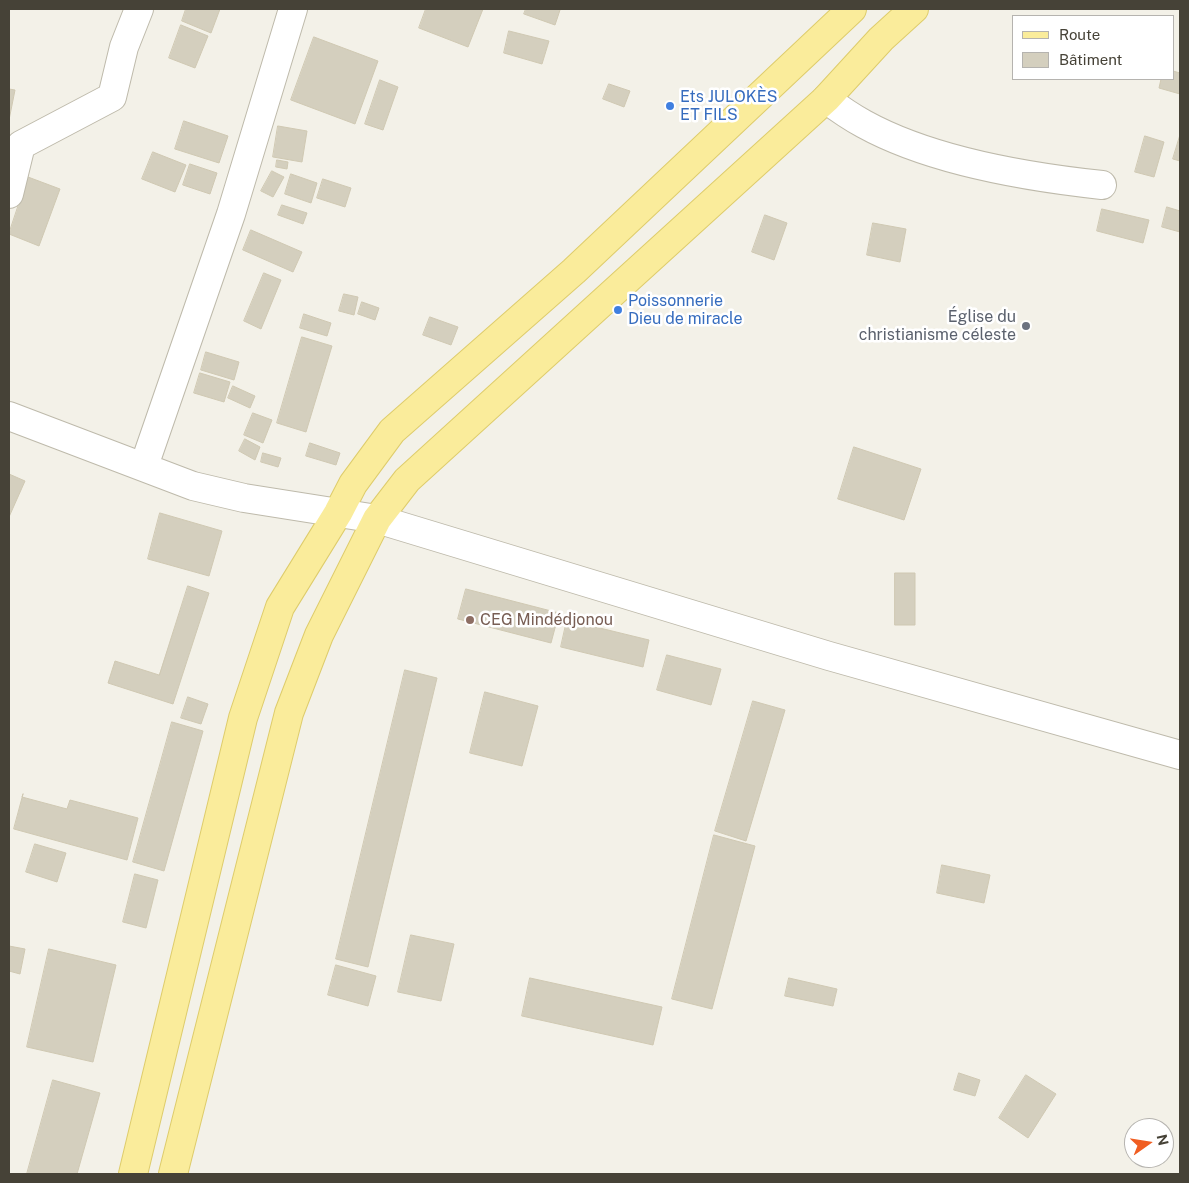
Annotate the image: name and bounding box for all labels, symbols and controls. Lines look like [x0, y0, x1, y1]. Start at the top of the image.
legend [1012, 15, 1174, 80]
text: Route [1059, 26, 1100, 43]
text: Bâtiment [1059, 51, 1122, 68]
place label: Ets JULOKÈS ET FILS [680, 87, 777, 125]
marker: Ets JULOKÈS ET FILS [664, 100, 676, 112]
place label: Poissonnerie Dieu de miracle [628, 291, 743, 329]
marker: Poissonnerie Dieu de miracle [612, 304, 624, 316]
place label: Église du christianisme céleste [859, 307, 1016, 345]
marker: Église du christianisme céleste [1020, 320, 1032, 332]
place label: CEG Mindédjonou [480, 610, 613, 630]
marker: CEG Mindédjonou [464, 614, 476, 626]
north arrow [1124, 1118, 1174, 1168]
text: N [1154, 1133, 1172, 1147]

